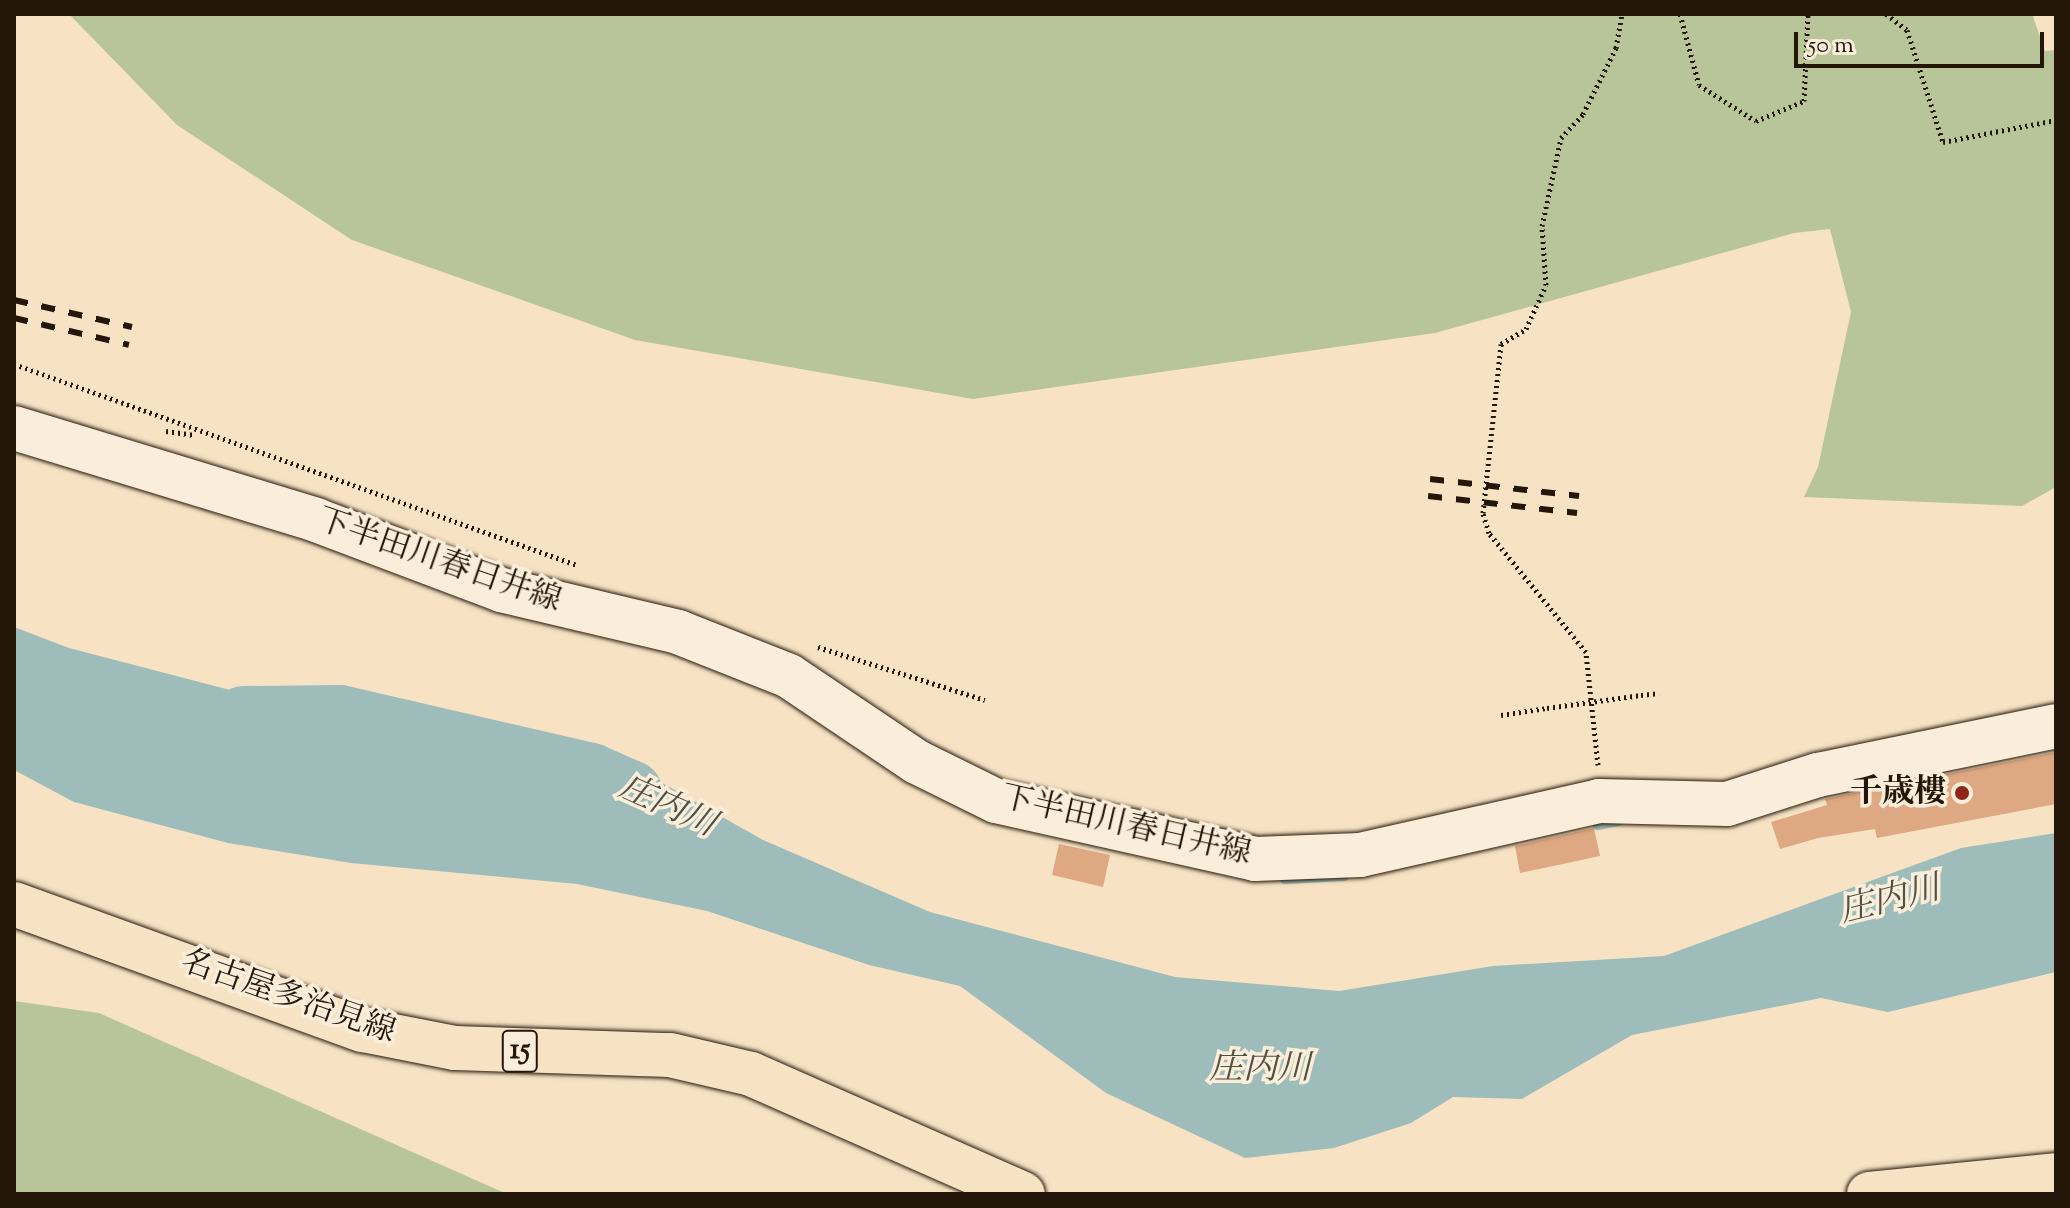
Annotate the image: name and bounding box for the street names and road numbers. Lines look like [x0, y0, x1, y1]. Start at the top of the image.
street label: 下半田川春日井線 [312, 502, 566, 622]
street label: 下半田川春日井線 [997, 779, 1255, 875]
street label: 名古屋多治見線 [176, 943, 400, 1053]
road number: 15 [500, 1025, 540, 1077]

